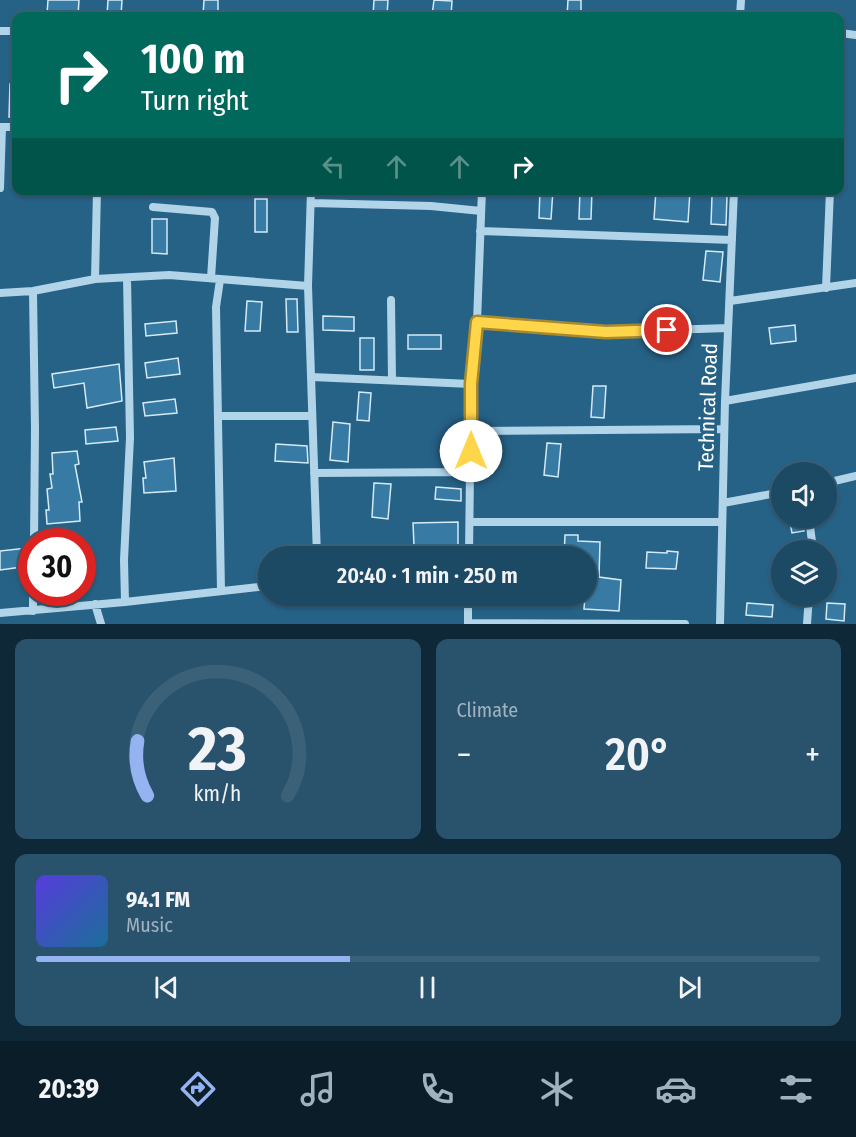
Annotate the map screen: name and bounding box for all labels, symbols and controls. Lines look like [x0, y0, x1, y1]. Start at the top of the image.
text: 100 m [141, 34, 245, 84]
icon: right [42, 36, 120, 114]
text: Turn right [141, 85, 249, 117]
icon: left [317, 150, 350, 183]
icon: ahead [380, 150, 413, 183]
icon: ahead [443, 150, 476, 183]
icon: right [506, 150, 539, 183]
pin [641, 304, 692, 355]
icon: arrive [650, 313, 683, 346]
street label: Technical Road [693, 342, 723, 472]
position arrow [439, 419, 503, 483]
map controls [771, 462, 837, 606]
button: sound [771, 462, 837, 528]
speed limit sign: 30 [18, 528, 96, 606]
button: layers [771, 540, 837, 606]
text: 20:40 · 1 min · 250 m [337, 562, 518, 589]
text: Climate [457, 698, 518, 722]
text: 23 [188, 712, 247, 787]
text: 20° [605, 728, 671, 782]
text: − [457, 735, 471, 775]
text: + [805, 735, 820, 775]
text: km/h [194, 781, 242, 807]
text: 94.1 FM [126, 886, 190, 913]
text: Music [126, 913, 173, 937]
icon: previous [150, 971, 183, 1004]
icon: pause [411, 971, 444, 1004]
icon: next [673, 971, 706, 1004]
icon: directions [177, 1068, 219, 1110]
icon: music [297, 1068, 339, 1110]
icon: phone [416, 1068, 458, 1110]
icon: climate [536, 1068, 578, 1110]
icon: car [655, 1068, 697, 1110]
icon: filters [775, 1068, 817, 1110]
text: 20:39 [39, 1073, 99, 1105]

